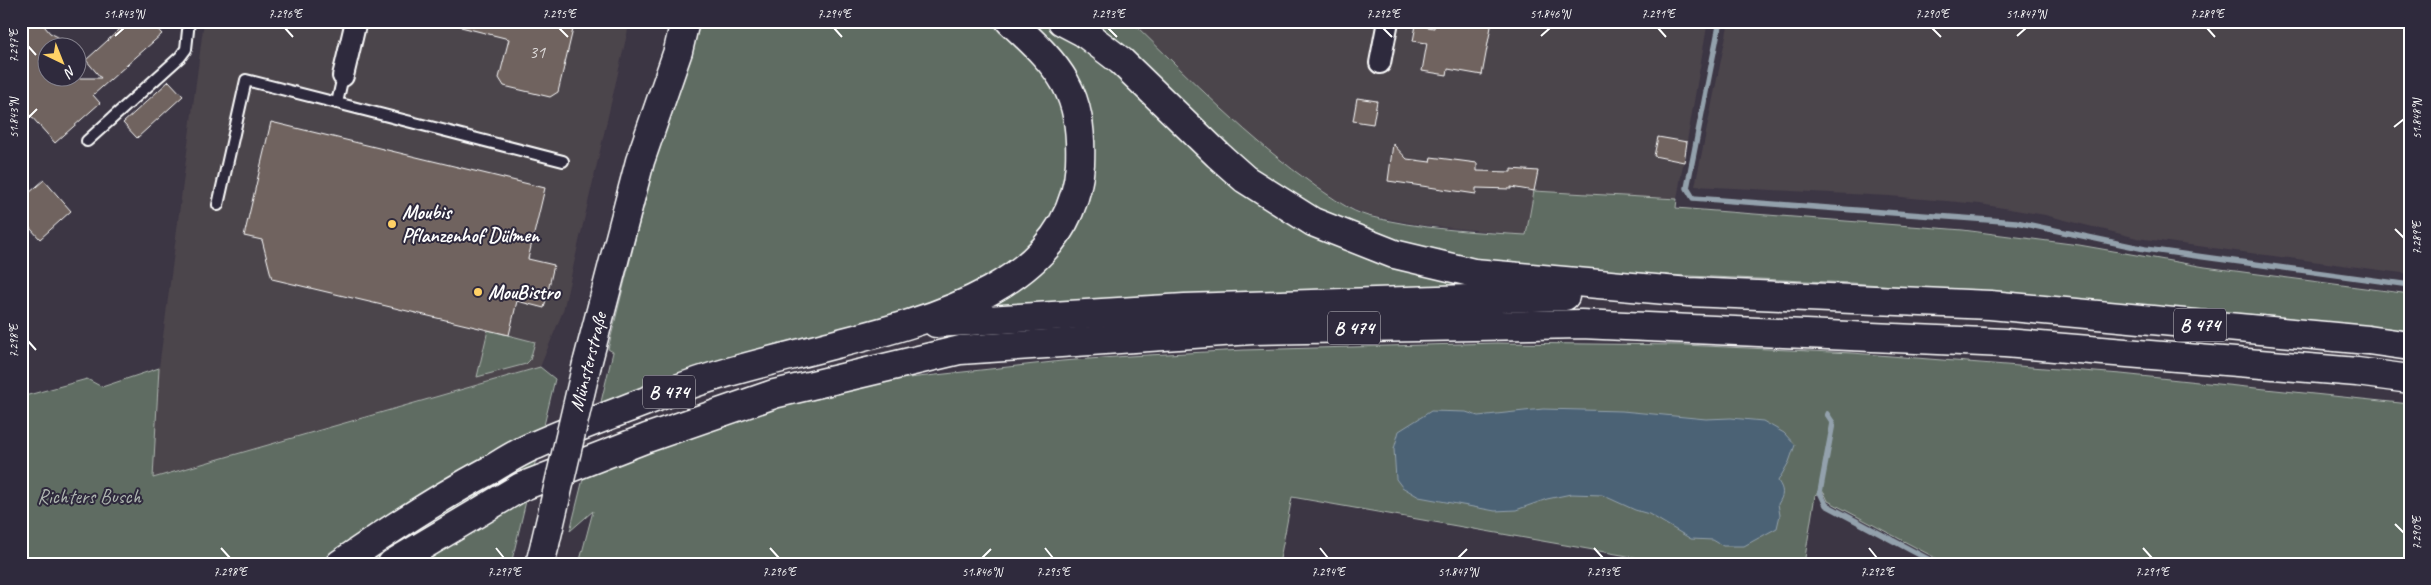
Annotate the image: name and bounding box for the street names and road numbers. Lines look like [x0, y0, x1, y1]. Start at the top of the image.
street label: Münsterstraße [564, 308, 613, 414]
road number: B 474 [2174, 308, 2226, 342]
road number: B 474 [1328, 312, 1380, 344]
road number: B 474 [643, 376, 695, 408]

